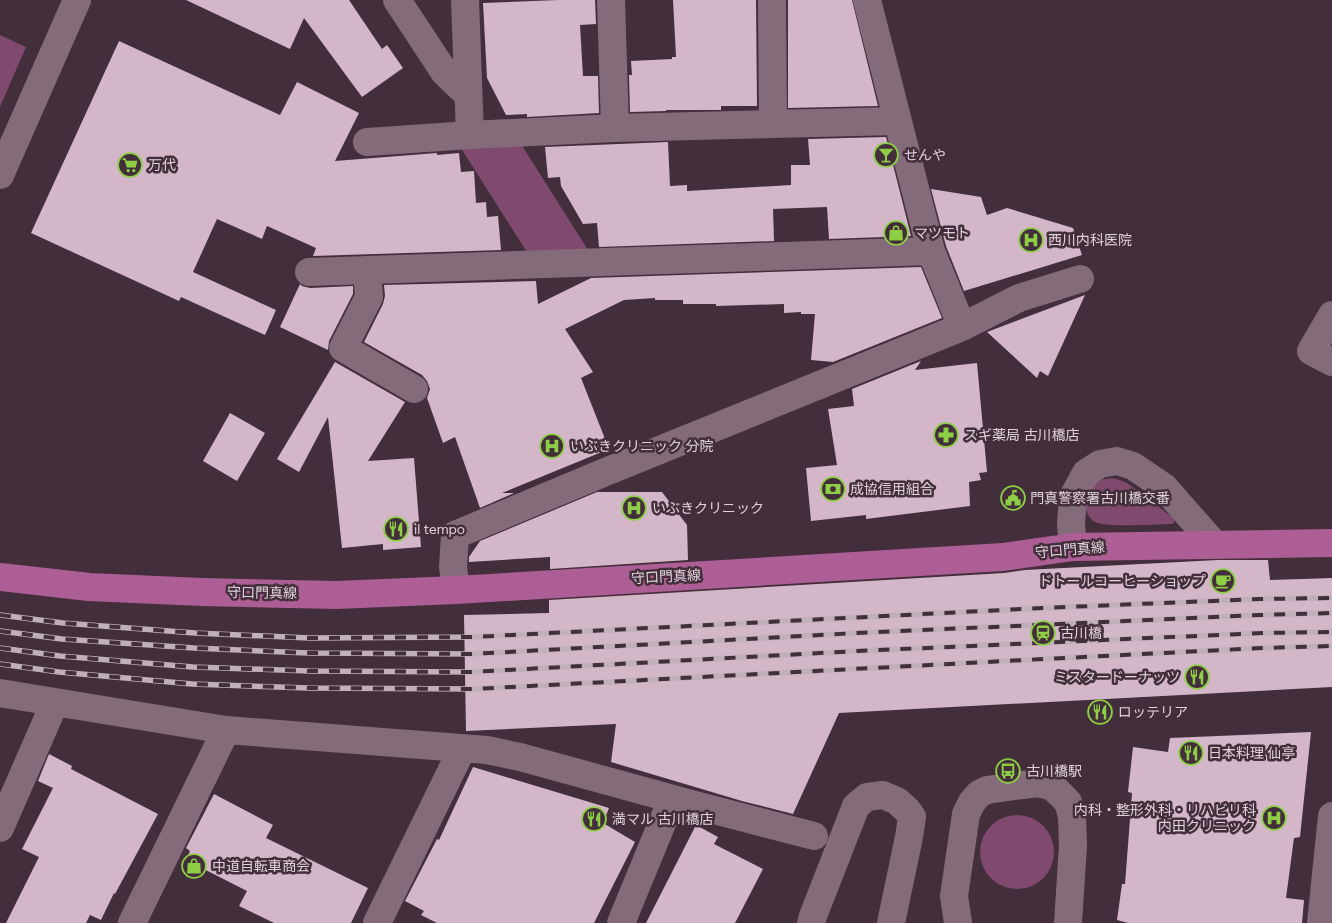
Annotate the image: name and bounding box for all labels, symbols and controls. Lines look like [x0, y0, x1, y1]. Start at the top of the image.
bar icon: せんや [873, 142, 899, 168]
place label: せんや [904, 147, 946, 164]
supermarket icon: 万代 [117, 152, 143, 178]
place label: 万代 [148, 157, 176, 174]
shop icon: マツモト [883, 220, 909, 246]
place label: マツモト [914, 225, 970, 242]
hospital icon: 西川内科医院 [1018, 227, 1044, 253]
place label: 西川内科医院 [1048, 232, 1132, 249]
pharmacy icon: スギ薬局 古川橋店 [933, 422, 959, 448]
place label: スギ薬局 古川橋店 [964, 427, 1079, 444]
hospital icon: いぶきクリニック 分院 [539, 433, 565, 459]
place label: いぶきクリニック 分院 [570, 438, 713, 455]
bank icon: 成協信用組合 [820, 476, 846, 502]
place label: 成協信用組合 [850, 481, 934, 498]
public building icon: 門真警察署古川橋交番 [1000, 485, 1026, 511]
place label: 門真警察署古川橋交番 [1030, 490, 1170, 507]
hospital icon: いぶきクリニック [621, 495, 647, 521]
place label: いぶきクリニック [652, 500, 764, 517]
restaurant icon: il tempo [383, 516, 409, 542]
place label: il tempo [414, 521, 465, 538]
street label: 守口門真線 [1034, 538, 1106, 562]
street label: 守口門真線 [631, 567, 701, 587]
cafe icon: ドトールコーヒーショップ [1210, 568, 1236, 594]
place label: ドトールコーヒーショップ [1039, 573, 1206, 590]
street label: 守口門真線 [227, 584, 297, 602]
station icon: 古川橋 [1030, 620, 1056, 646]
place label: 古川橋 [1060, 625, 1102, 642]
restaurant icon: ミスタードーナッツ [1184, 664, 1210, 690]
place label: ミスタードーナッツ [1054, 669, 1180, 686]
restaurant icon: ロッテリア [1087, 699, 1113, 725]
place label: ロッテリア [1118, 704, 1188, 721]
restaurant icon: 日本料理 仙亭 [1178, 740, 1204, 766]
place label: 日本料理 仙亭 [1208, 745, 1295, 762]
bus stop icon: 古川橋駅 [995, 758, 1021, 784]
place label: 古川橋駅 [1026, 763, 1082, 780]
place label: 内科・整形外科・リハビリ科 内田クリニック [1074, 802, 1256, 835]
hospital icon: 内科・整形外科・リハビリ科 内田クリニック [1261, 805, 1287, 831]
restaurant icon: 満マル 古川橋店 [581, 806, 607, 832]
place label: 満マル 古川橋店 [612, 811, 713, 828]
shop icon: 中道自転車商会 [181, 853, 207, 879]
place label: 中道自転車商会 [212, 858, 310, 875]

